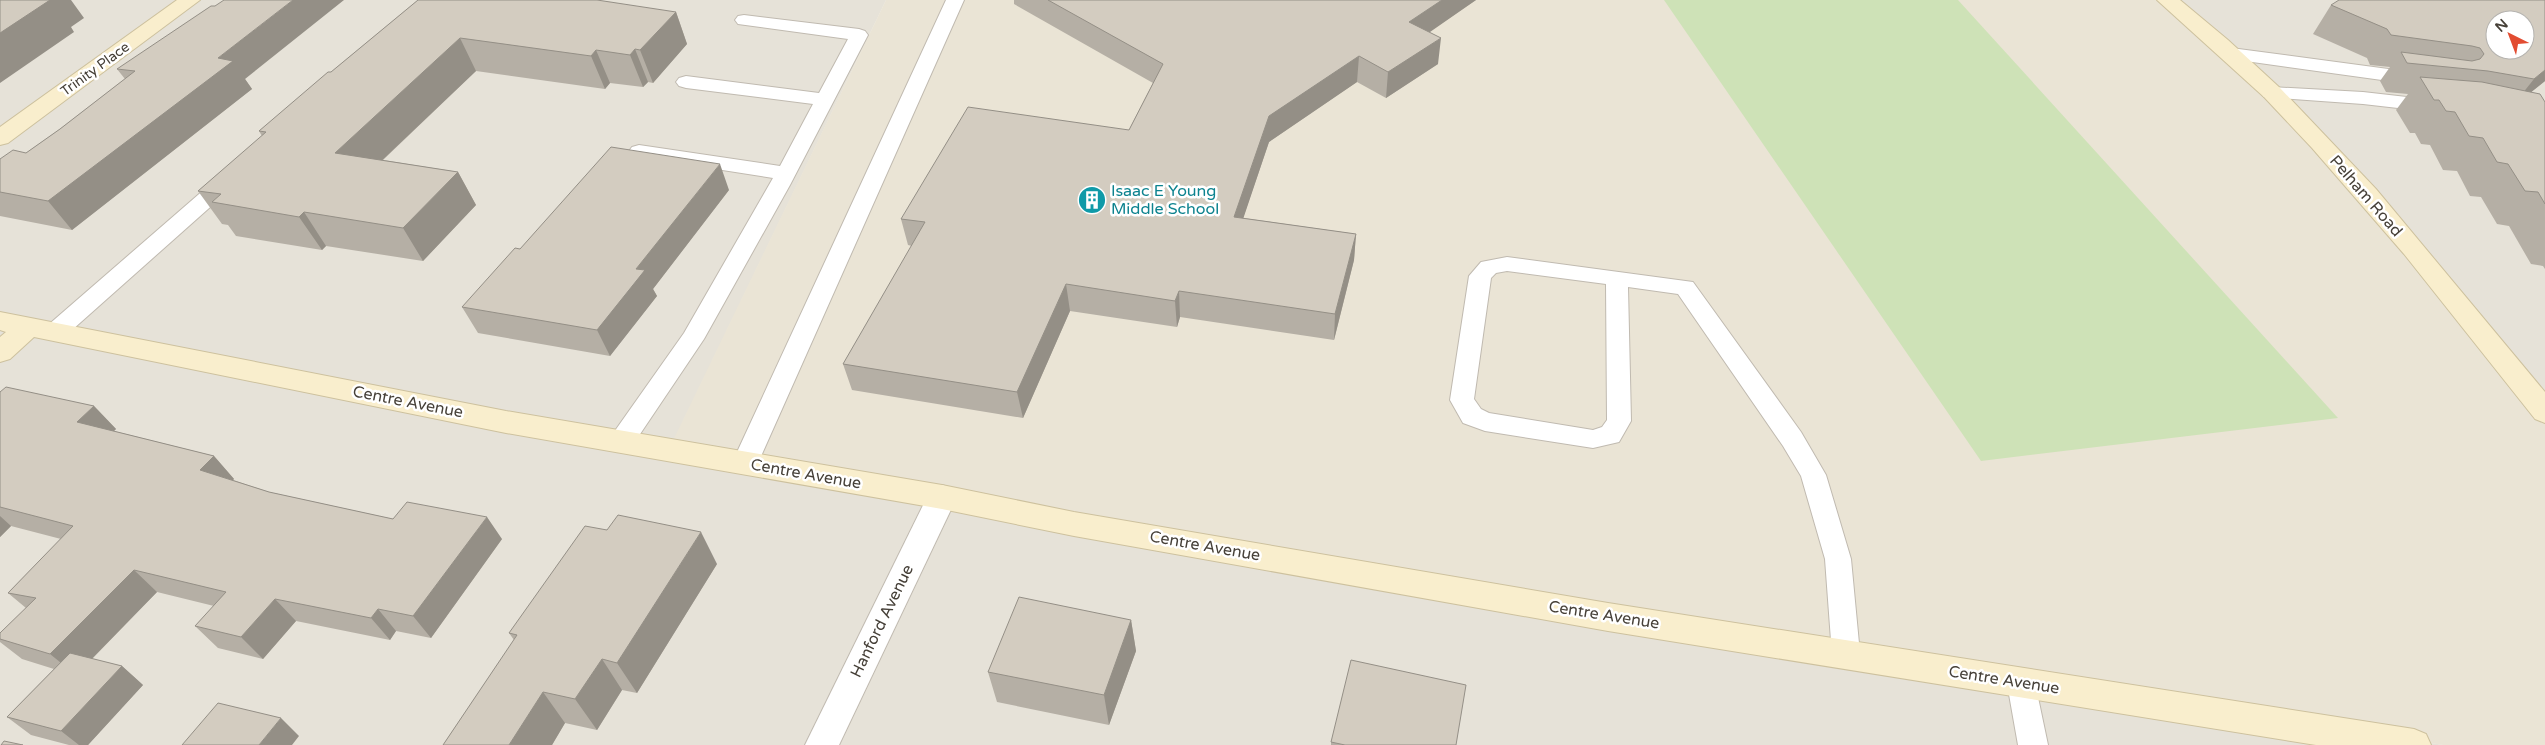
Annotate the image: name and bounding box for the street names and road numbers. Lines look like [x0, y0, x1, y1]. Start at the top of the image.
street label: Trinity Place [57, 38, 133, 100]
street label: Pelham Road [2325, 151, 2407, 241]
street label: Centre Avenue [351, 382, 465, 422]
street label: Centre Avenue [749, 454, 863, 494]
street label: Centre Avenue [1148, 526, 1262, 566]
street label: Hanford Avenue [846, 561, 918, 681]
street label: Centre Avenue [1547, 596, 1661, 634]
street label: Centre Avenue [1947, 661, 2061, 699]

